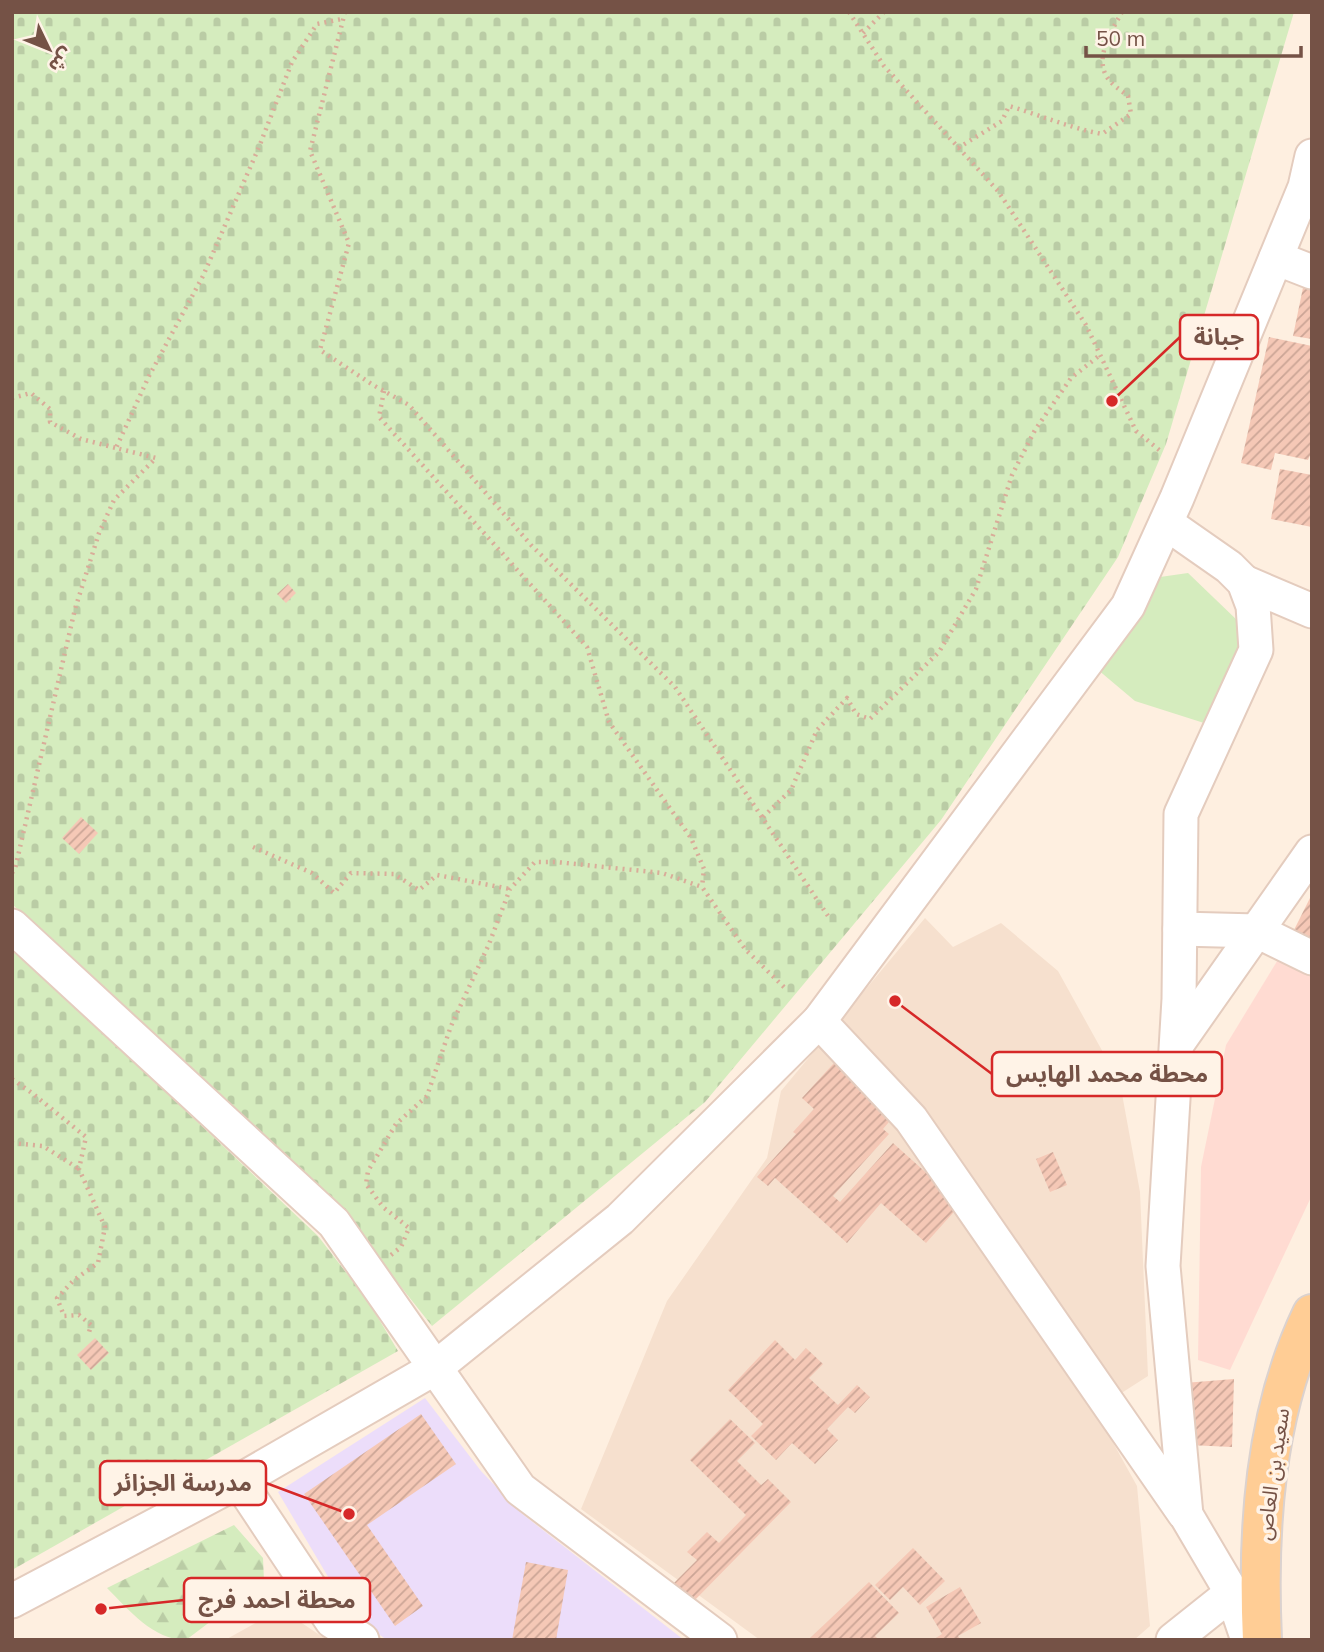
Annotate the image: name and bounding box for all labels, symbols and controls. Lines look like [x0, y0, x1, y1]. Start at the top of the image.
north arrow [14, 14, 84, 84]
scale bar [1086, 14, 1301, 58]
text: 50 m [1096, 25, 1145, 51]
text: ش [44, 43, 79, 78]
callout: جبانة [1180, 315, 1258, 359]
text: جبانة [1194, 322, 1244, 351]
callout: محطة محمد الهايس [992, 1052, 1222, 1096]
text: محطة محمد الهايس [1006, 1059, 1208, 1088]
street label: سعيد بن العاص [1250, 1406, 1294, 1542]
callout: مدرسة الجزائر [100, 1461, 266, 1505]
text: مدرسة الجزائر [113, 1468, 252, 1497]
callout: محطة احمد فرج [184, 1578, 370, 1622]
text: محطة احمد فرج [198, 1585, 356, 1617]

